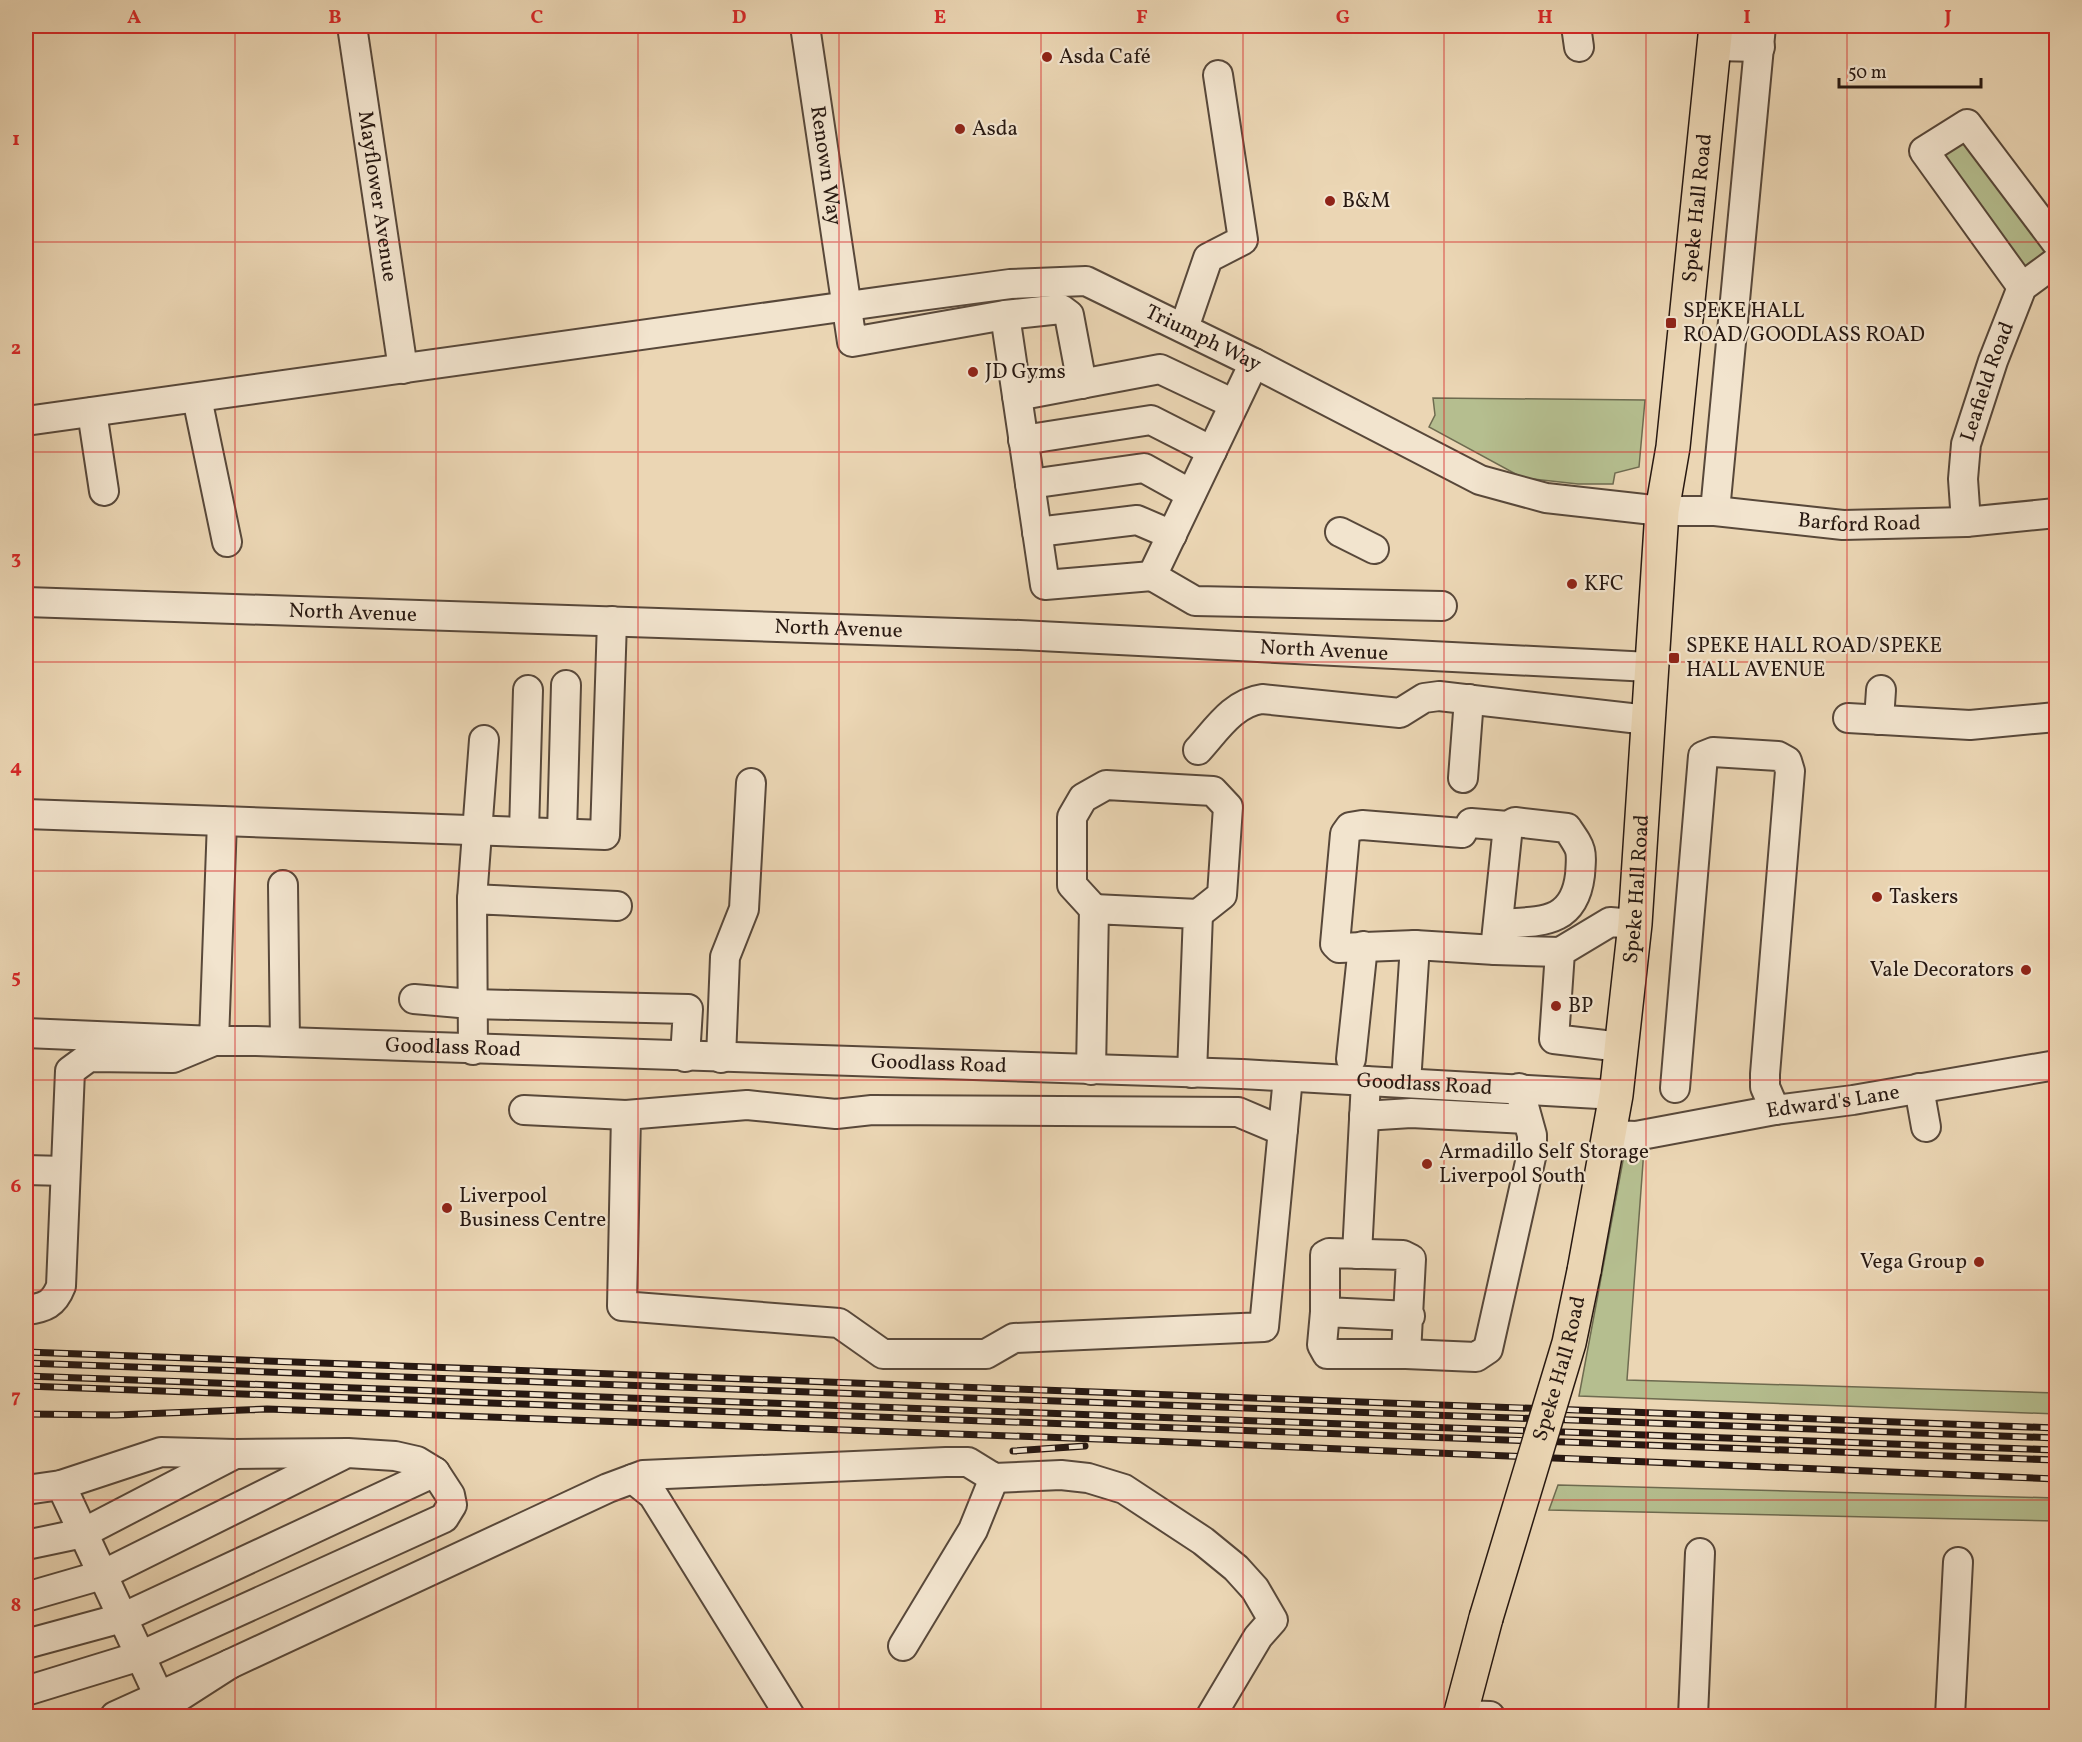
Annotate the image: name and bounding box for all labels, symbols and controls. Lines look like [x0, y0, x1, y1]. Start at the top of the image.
text: A [127, 4, 141, 32]
text: B [328, 4, 342, 32]
text: C [531, 4, 544, 32]
text: D [732, 4, 746, 32]
text: E [934, 4, 946, 32]
text: F [1136, 4, 1148, 32]
text: G [1336, 4, 1350, 32]
text: H [1537, 4, 1553, 32]
text: I [1743, 4, 1751, 32]
text: J [1943, 4, 1952, 32]
place label: Asda Café [1059, 43, 1151, 72]
marker: Asda Café [1040, 50, 1054, 64]
scale bar [1839, 51, 1982, 89]
text: 50 m [1848, 61, 1887, 86]
street label: Renown Way [803, 104, 849, 228]
street label: Mayflower Avenue [350, 109, 404, 284]
place label: Asda [972, 115, 1018, 144]
marker: Asda [953, 122, 967, 136]
text: 1 [12, 126, 20, 154]
street label: Speke Hall Road [1675, 132, 1719, 284]
place label: B&M [1342, 187, 1390, 216]
marker: B&M [1323, 194, 1337, 208]
place label: SPEKE HALL ROAD/GOODLASS ROAD [1683, 297, 1925, 350]
street label: Triumph Way [1140, 298, 1267, 379]
marker: SPEKE HALL ROAD/GOODLASS ROAD [1664, 316, 1678, 330]
street label: Leafield Road [1953, 317, 2021, 445]
text: 2 [11, 335, 21, 363]
place label: JD Gyms [985, 358, 1066, 387]
marker: JD Gyms [966, 365, 980, 379]
street label: Barford Road [1796, 506, 1921, 540]
text: 3 [11, 545, 21, 573]
place label: KFC [1584, 570, 1624, 599]
marker: KFC [1565, 577, 1579, 591]
street label: North Avenue [288, 596, 418, 629]
street label: North Avenue [774, 612, 903, 646]
place label: SPEKE HALL ROAD/SPEKE HALL AVENUE [1686, 632, 1942, 685]
street label: North Avenue [1259, 633, 1389, 668]
marker: SPEKE HALL ROAD/SPEKE HALL AVENUE [1667, 651, 1681, 665]
text: 4 [10, 754, 22, 782]
street label: Speke Hall Road [1616, 813, 1657, 965]
place label: Taskers [1889, 883, 1958, 912]
marker: Taskers [1870, 890, 1884, 904]
place label: Vale Decorators [1870, 956, 2014, 985]
marker: Vale Decorators [2019, 963, 2033, 977]
text: 5 [11, 964, 21, 992]
place label: BP [1568, 992, 1593, 1021]
marker: BP [1549, 999, 1563, 1013]
street label: Goodlass Road [385, 1031, 522, 1064]
street label: Goodlass Road [870, 1047, 1007, 1081]
street label: Goodlass Road [1356, 1066, 1493, 1103]
street label: Edward's Lane [1764, 1078, 1902, 1126]
place label: Armadillo Self Storage Liverpool South [1439, 1138, 1649, 1191]
marker: Armadillo Self Storage Liverpool South [1420, 1157, 1434, 1171]
text: 6 [11, 1173, 22, 1201]
place label: Liverpool Business Centre [459, 1182, 606, 1235]
marker: Liverpool Business Centre [440, 1201, 454, 1215]
place label: Vega Group [1860, 1248, 1967, 1277]
marker: Vega Group [1972, 1255, 1986, 1269]
street label: Speke Hall Road [1526, 1294, 1593, 1445]
text: 7 [11, 1383, 21, 1411]
text: 8 [11, 1592, 21, 1620]

